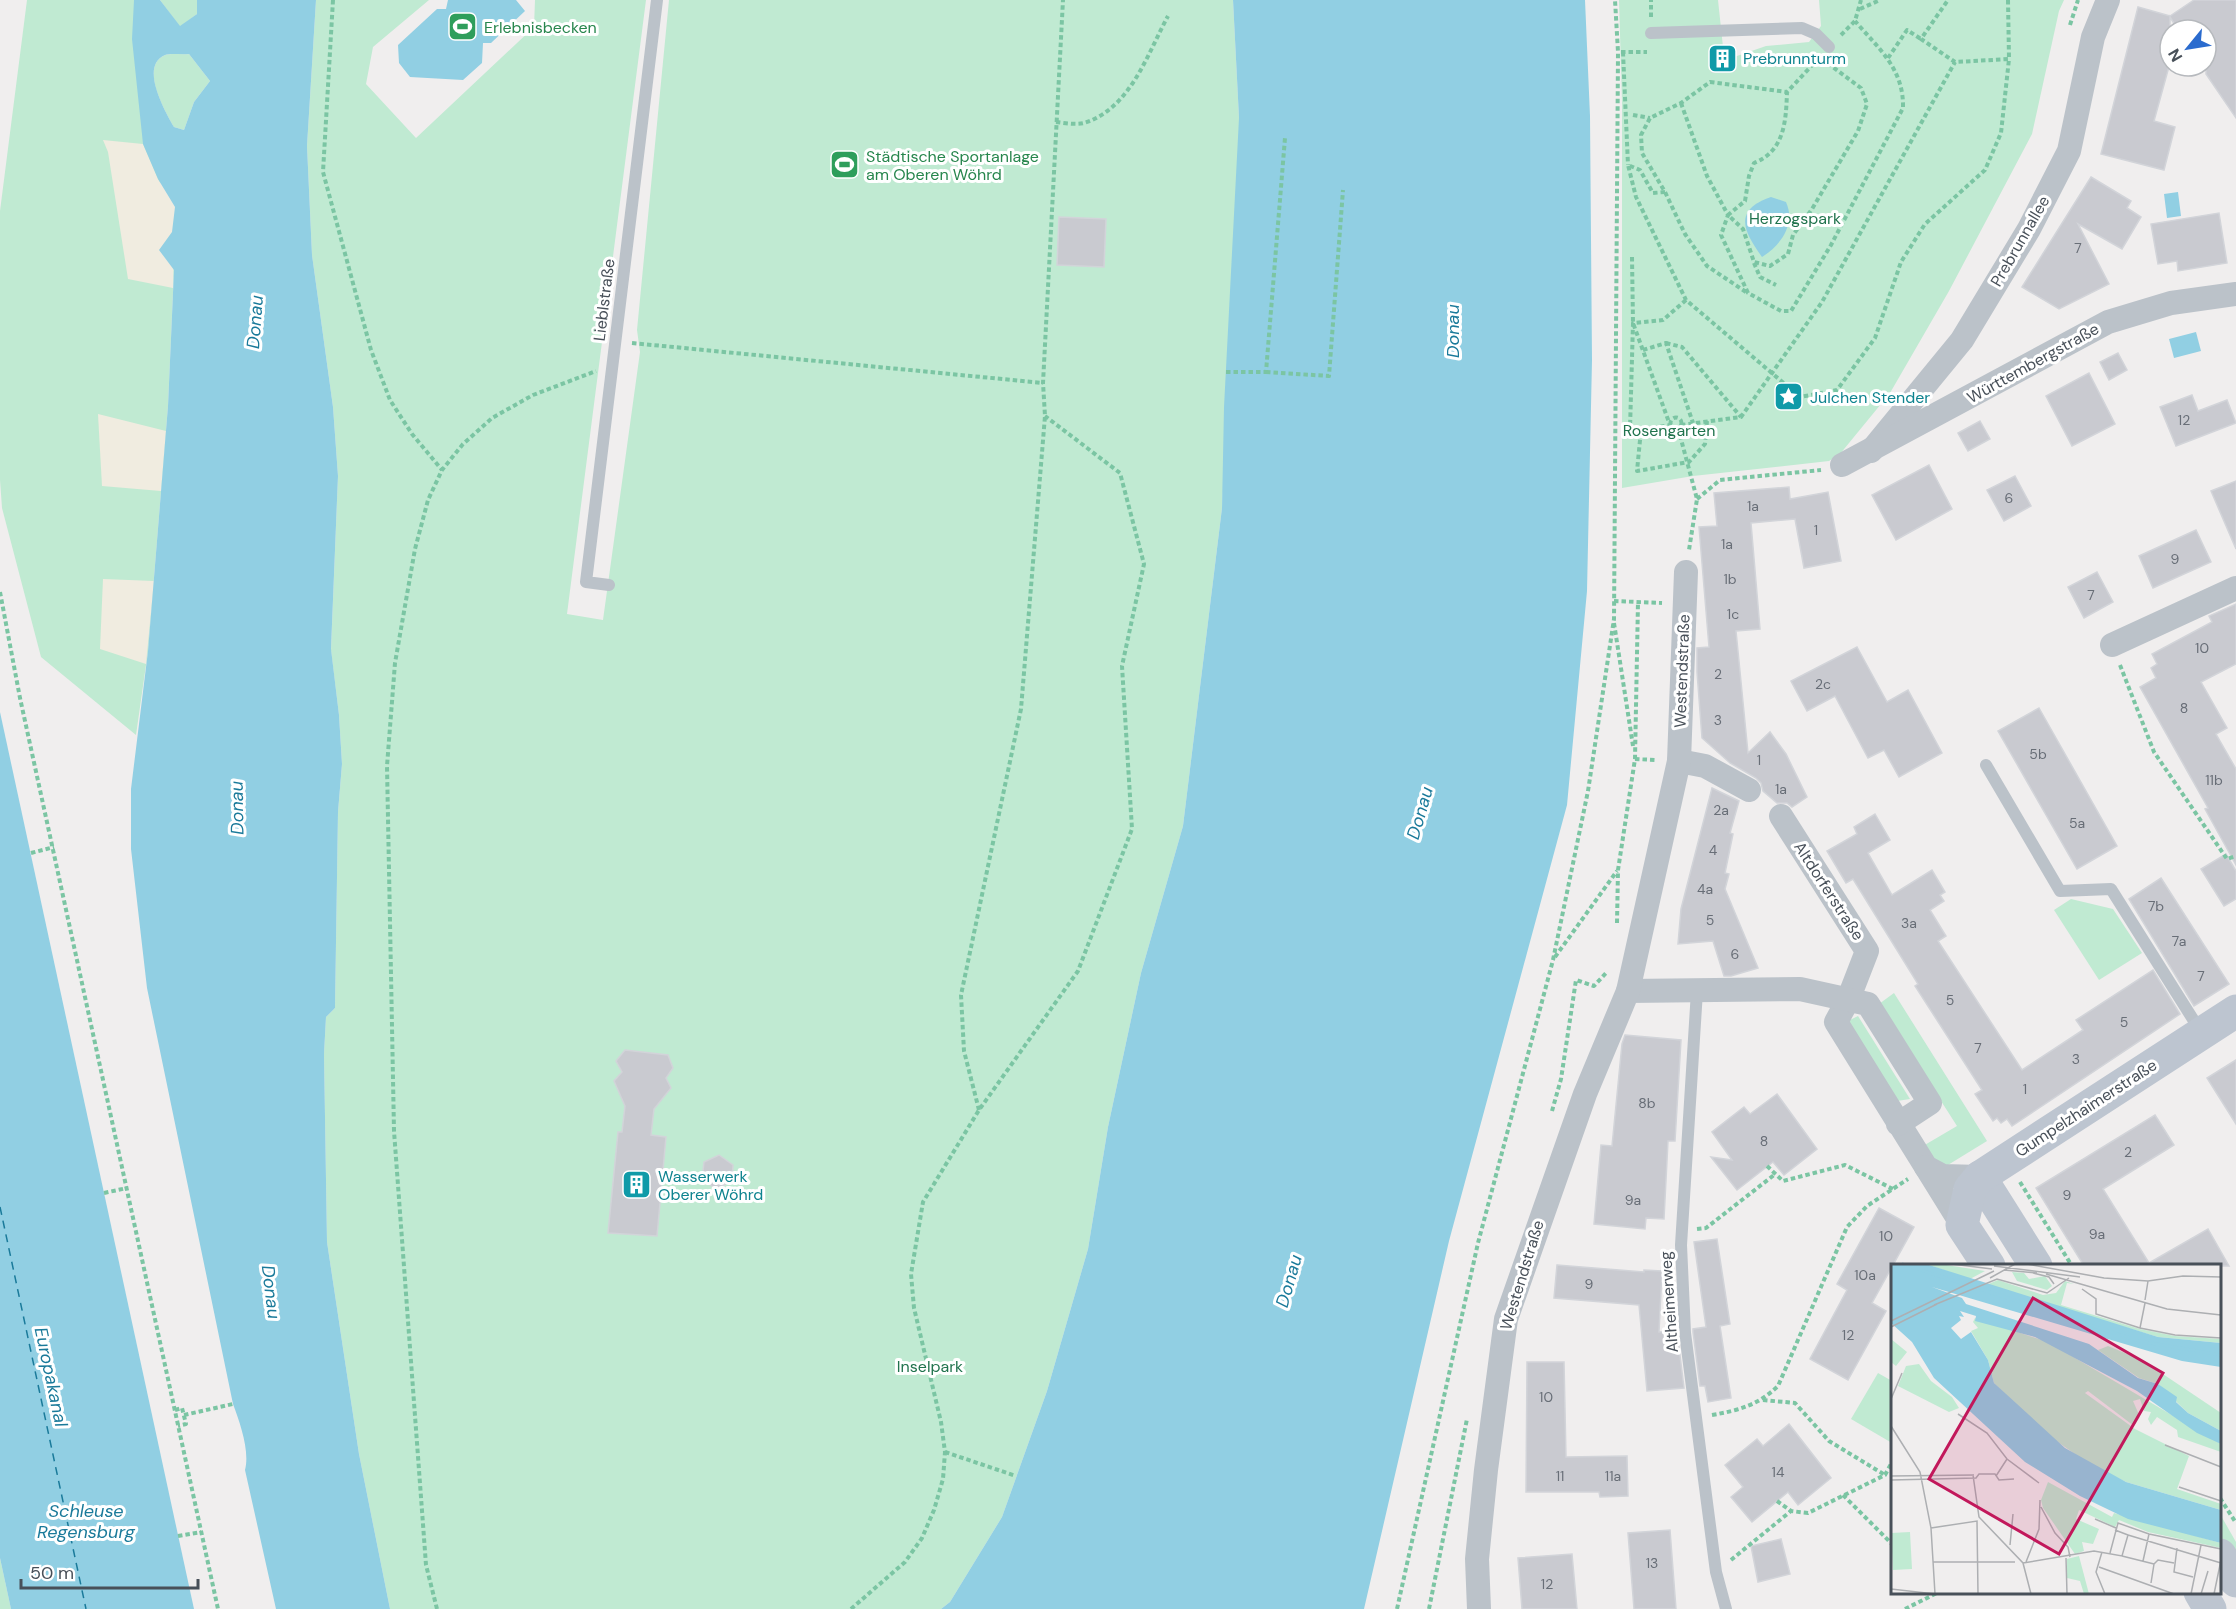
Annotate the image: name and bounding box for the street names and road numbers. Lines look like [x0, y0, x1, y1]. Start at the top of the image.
street label: Prebrunnallee [1986, 192, 2054, 290]
street label: Lieblstraße [589, 258, 619, 342]
street label: Württembergstraße [1963, 318, 2103, 408]
street label: Westendstraße [1670, 614, 1694, 728]
street label: Altdorferstraße [1789, 838, 1869, 944]
street label: Gumpelzhaimerstraße [2011, 1054, 2161, 1162]
street label: Westendstraße [1495, 1218, 1549, 1332]
street label: Altheimerweg [1655, 1250, 1683, 1353]

